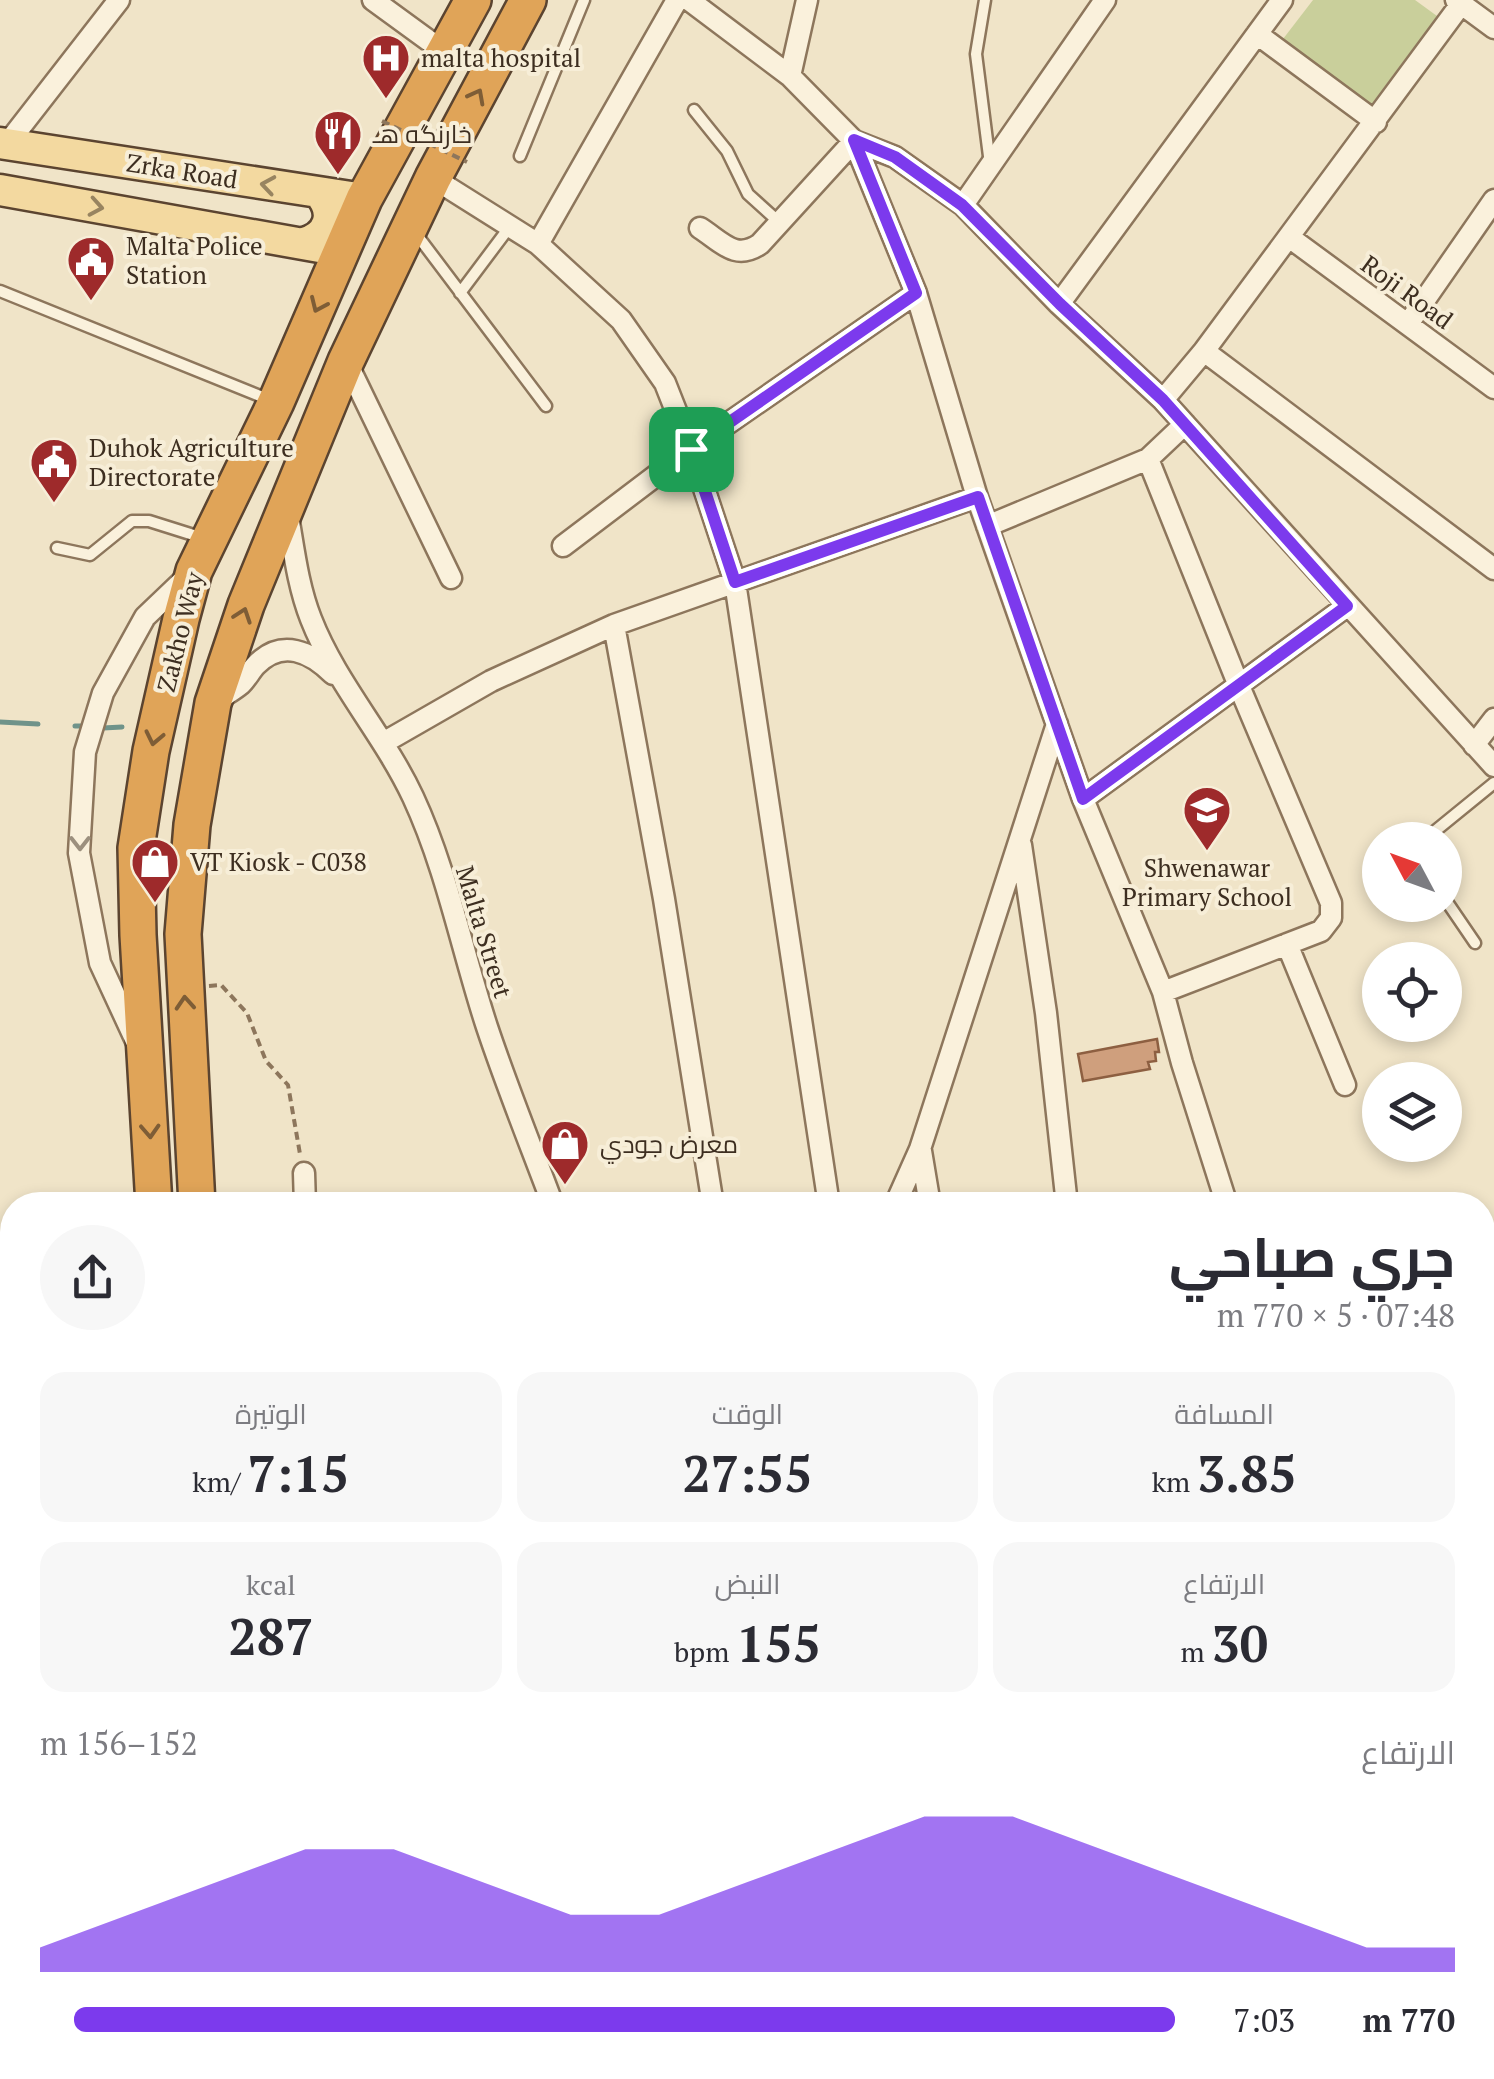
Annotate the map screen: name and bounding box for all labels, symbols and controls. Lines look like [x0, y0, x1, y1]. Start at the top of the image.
hospital icon: malta hospital [360, 32, 412, 100]
place label: malta hospital [421, 41, 581, 74]
one-way arrow [465, 89, 484, 107]
restaurant icon: خارنگه هـ [312, 108, 364, 176]
place label: خارنگه هـ [372, 117, 472, 150]
street label: Zrka Road [124, 145, 240, 196]
one-way arrow [260, 175, 276, 196]
one-way arrow [88, 196, 104, 217]
place label: Malta Police Station [126, 229, 263, 291]
public building icon: Malta Police Station [65, 234, 117, 302]
street label: Roji Road [1355, 247, 1460, 336]
one-way arrow [310, 295, 330, 313]
pin [649, 407, 734, 492]
icon: arrive [664, 422, 719, 477]
place label: Duhok Agriculture Directorate [89, 431, 294, 493]
public building icon: Duhok Agriculture Directorate [28, 436, 80, 504]
street label: Zakho Way [149, 568, 210, 695]
one-way arrow [231, 608, 251, 625]
one-way arrow [145, 729, 166, 746]
school or university icon: Shwenawar Primary School [1181, 784, 1233, 852]
north arrow [1362, 822, 1462, 922]
map controls [1362, 822, 1462, 1162]
one-way arrow [70, 836, 91, 852]
shop icon: VT Kiosk - C038 [129, 836, 181, 904]
place label: VT Kiosk - C038 [190, 845, 367, 878]
place label: Shwenawar Primary School [1122, 851, 1292, 913]
street label: Malta Street [449, 862, 520, 1002]
button: locate [1362, 942, 1462, 1042]
one-way arrow [175, 994, 196, 1010]
button: layers [1362, 1062, 1462, 1162]
shop icon: معرض جودي [539, 1118, 591, 1186]
one-way arrow [139, 1123, 160, 1139]
place label: معرض جودي [600, 1127, 738, 1164]
text: جري صباحي [1169, 1220, 1455, 1293]
button: share [40, 1225, 145, 1330]
text: 07:48 · 5 × 770 m [1217, 1294, 1455, 1336]
text: الوتيرة [235, 1395, 307, 1432]
text: الوقت [712, 1395, 783, 1432]
text: المسافة [1174, 1395, 1274, 1432]
text: 7:15 [247, 1440, 349, 1506]
text: 27:55 [682, 1440, 813, 1506]
text: 3.85 [1197, 1440, 1297, 1506]
text: /km [192, 1463, 247, 1500]
text: km [1152, 1463, 1197, 1500]
text: النبض [715, 1565, 780, 1602]
text: الارتفاع [1183, 1565, 1265, 1602]
text: kcal [246, 1566, 296, 1603]
text: 287 [228, 1603, 313, 1669]
text: 155 [736, 1610, 821, 1676]
text: 30 [1211, 1610, 1268, 1676]
text: bpm [674, 1633, 736, 1670]
text: m [1180, 1633, 1211, 1670]
text: 152–156 m [40, 1722, 198, 1764]
text: الارتفاع [1361, 1731, 1455, 1773]
text: 7:03 [1233, 1999, 1295, 2041]
text: 770 m [1363, 1999, 1455, 2041]

